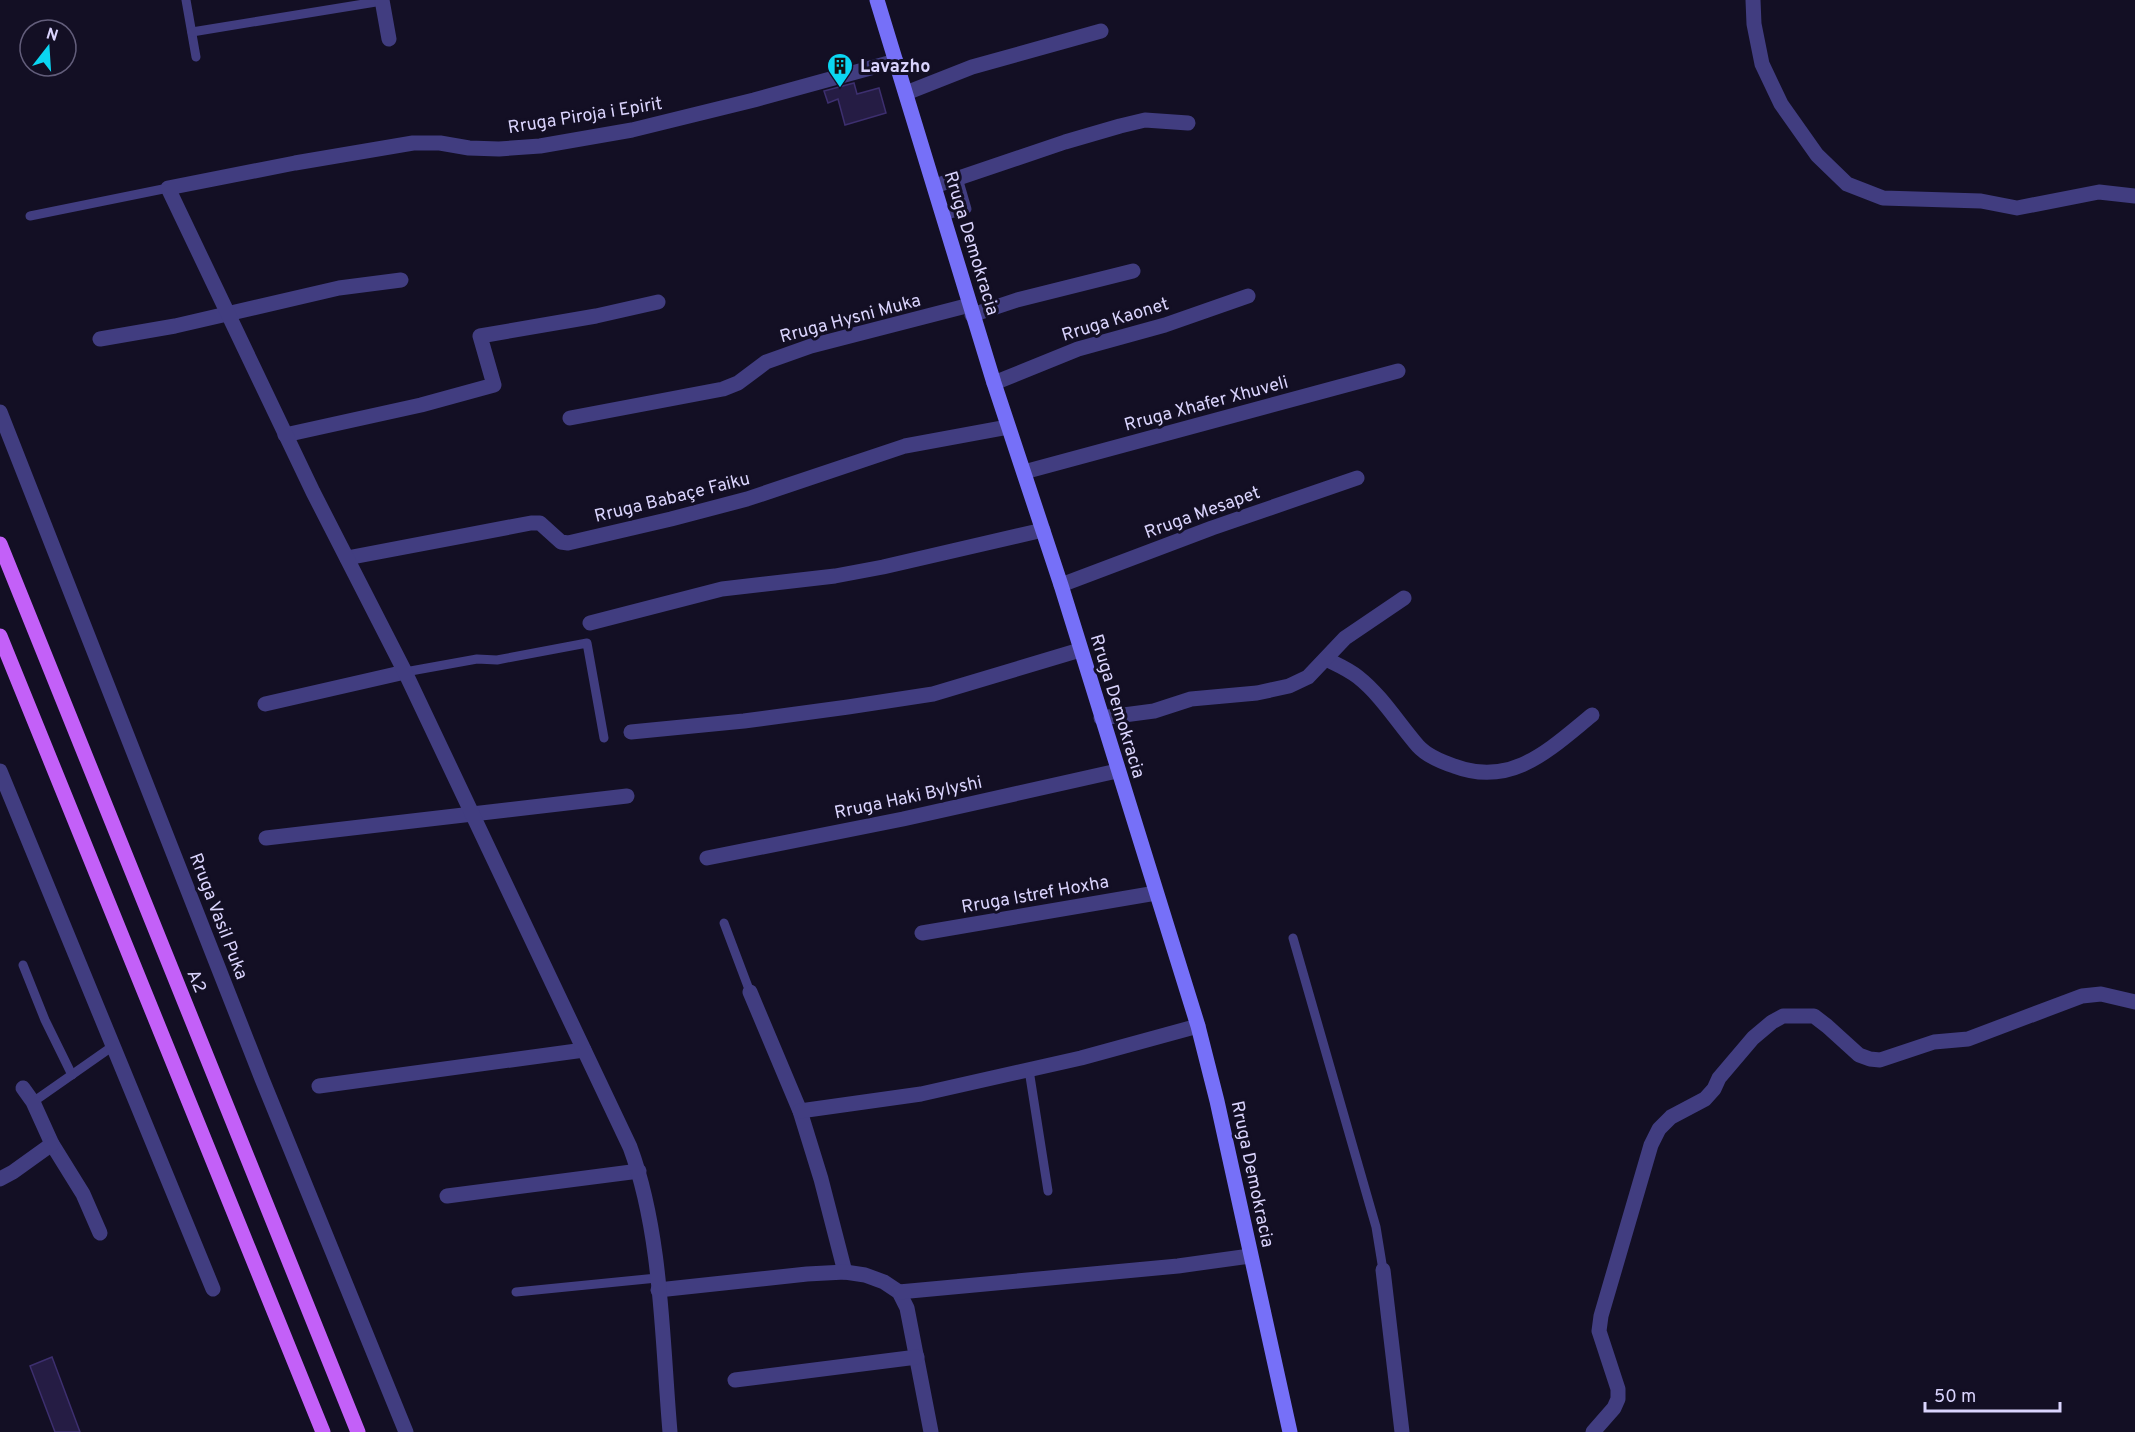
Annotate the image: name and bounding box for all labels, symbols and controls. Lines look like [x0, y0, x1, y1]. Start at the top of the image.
north arrow [18, 18, 78, 78]
text: N [43, 24, 60, 47]
building icon: Lavazho [825, 51, 855, 89]
place label: Lavazho [860, 56, 930, 79]
street label: Rruga Piroja i Epirit [506, 93, 664, 140]
street label: Rruga Demokracia [938, 169, 1003, 318]
street label: Rruga Hysni Muka [777, 290, 923, 349]
street label: Rruga Kaonet [1059, 293, 1172, 348]
street label: Rruga Xhafer Xhuveli [1122, 372, 1291, 437]
street label: Rruga Babaçe Faiku [592, 468, 753, 529]
street label: Rruga Mesapet [1141, 482, 1264, 545]
street label: Rruga Demokracia [1084, 632, 1149, 781]
street label: Rruga Haki Bylyshi [832, 772, 984, 825]
street label: Rruga Vasil Puka [183, 850, 252, 983]
street label: Rruga Istref Hoxha [960, 871, 1111, 920]
street label: A2 [181, 966, 211, 997]
street label: Rruga Demokracia [1225, 1099, 1278, 1250]
scale bar [1925, 1375, 2060, 1413]
text: 50 m [1934, 1386, 1976, 1409]

